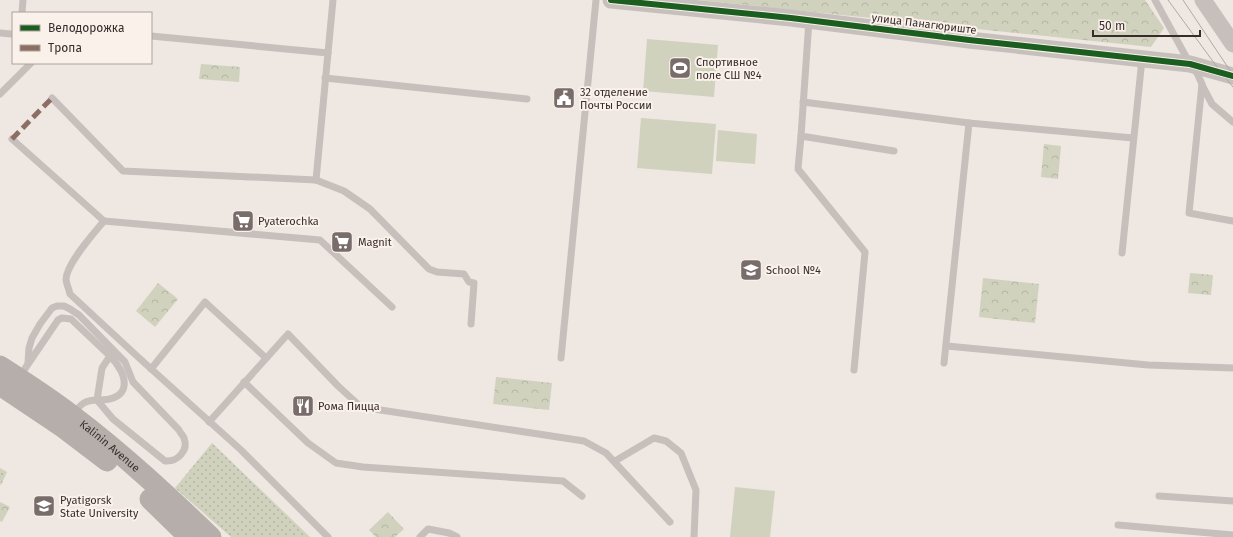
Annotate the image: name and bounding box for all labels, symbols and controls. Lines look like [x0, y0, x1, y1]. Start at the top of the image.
street label: улица Панагюриште [871, 11, 977, 37]
legend [12, 12, 152, 64]
scale bar [1093, 12, 1200, 38]
text: 50 m [1099, 19, 1125, 33]
text: Велодорожка [48, 21, 124, 35]
text: Тропа [48, 41, 82, 55]
sports icon: Спортивное поле СШ №4 [667, 55, 693, 81]
place label: Спортивное поле СШ №4 [696, 56, 762, 82]
public building icon: 32 отделение Почты России [551, 85, 577, 111]
place label: 32 отделение Почты России [580, 86, 652, 112]
supermarket icon: Pyaterochka [230, 208, 256, 234]
place label: Pyaterochka [258, 215, 319, 228]
supermarket icon: Magnit [329, 229, 355, 255]
place label: Magnit [358, 236, 392, 249]
school or university icon: School №4 [738, 257, 764, 283]
place label: School №4 [766, 264, 821, 277]
restaurant icon: Рома Пицца [290, 393, 316, 419]
place label: Рома Пицца [318, 400, 380, 413]
street label: Kalinin Avenue [77, 417, 143, 475]
school or university icon: Pyatigorsk State University [31, 493, 57, 519]
place label: Pyatigorsk State University [60, 494, 139, 520]

